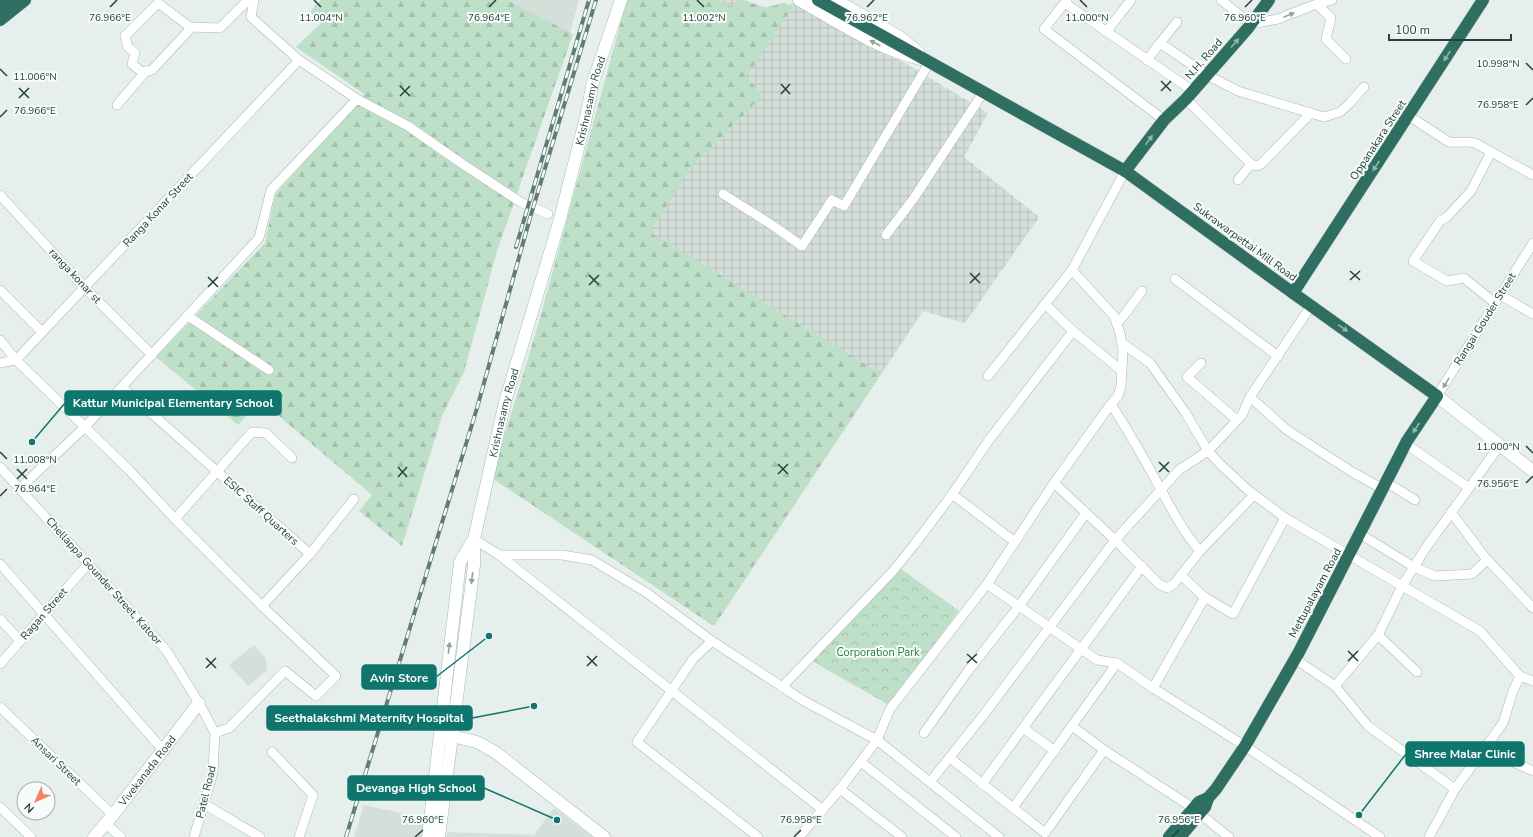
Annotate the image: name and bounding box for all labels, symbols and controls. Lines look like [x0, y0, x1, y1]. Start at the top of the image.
text: 76.966°E [89, 11, 131, 25]
text: 11.004°N [299, 11, 343, 25]
text: 76.964°E [468, 11, 510, 25]
text: 11.002°N [682, 11, 726, 25]
text: 76.962°E [846, 11, 888, 25]
text: 11.000°N [1065, 11, 1109, 25]
text: 76.960°E [1224, 11, 1266, 25]
one-way arrow [1283, 11, 1295, 17]
scale bar [1389, 16, 1511, 42]
text: 100 m [1395, 22, 1430, 38]
street label: N.H. Road [1182, 35, 1226, 83]
one-way arrow [1231, 37, 1240, 48]
one-way arrow [870, 40, 881, 47]
one-way arrow [1443, 51, 1451, 62]
street label: Krishnasamy Road [572, 54, 609, 147]
text: 10.998°N [1476, 57, 1520, 71]
text: 11.006°N [13, 70, 57, 84]
street label: Oppanakara Street [1346, 97, 1410, 183]
text: 76.958°E [1477, 98, 1519, 112]
text: 76.966°E [14, 104, 56, 118]
one-way arrow [1145, 134, 1153, 145]
one-way arrow [1373, 160, 1380, 172]
street label: Ranga Konar Street [120, 170, 196, 250]
street label: Sukrawarpettai Mill Road [1190, 199, 1300, 285]
street label: ranga konar st [45, 245, 105, 307]
street label: Rangai Gouder Street [1450, 270, 1520, 368]
one-way arrow [1337, 324, 1348, 333]
street label: Krishnasamy Road [485, 366, 522, 459]
one-way arrow [1442, 377, 1449, 389]
callout: Kattur Municipal Elementary School [65, 391, 281, 415]
text: Kattur Municipal Elementary School [73, 395, 273, 411]
one-way arrow [1412, 423, 1420, 434]
text: 11.000°N [1476, 440, 1520, 454]
text: 11.008°N [13, 453, 57, 467]
street label: ESIC Staff Quarters [220, 473, 302, 549]
text: 76.956°E [1477, 477, 1519, 491]
text: 76.964°E [14, 482, 56, 496]
street label: Chellappa Gounder Street, Katoor [43, 514, 166, 648]
street label: Mettupalayam Road [1285, 546, 1345, 640]
one-way arrow [469, 572, 475, 584]
street label: Ragan Street [17, 585, 71, 643]
one-way arrow [446, 642, 452, 654]
park label: Corporation Park [837, 645, 920, 660]
callout: Avin Store [362, 665, 436, 689]
text: Avin Store [370, 670, 429, 686]
callout: Seethalakshmi Maternity Hospital [267, 706, 472, 730]
text: Seethalakshmi Maternity Hospital [274, 710, 464, 726]
street label: Vivekanada Road [114, 732, 179, 810]
street label: Ansari Street [28, 733, 85, 789]
callout: Shree Malar Clinic [1406, 742, 1524, 766]
text: Shree Malar Clinic [1414, 746, 1516, 762]
street label: Patel Road [192, 764, 220, 820]
callout: Devanga High School [348, 776, 484, 800]
text: Devanga High School [356, 780, 476, 796]
north arrow [16, 781, 56, 821]
text: N [21, 800, 37, 816]
text: 76.960°E [402, 813, 444, 827]
text: 76.958°E [780, 813, 822, 827]
text: 76.956°E [1158, 813, 1200, 827]

